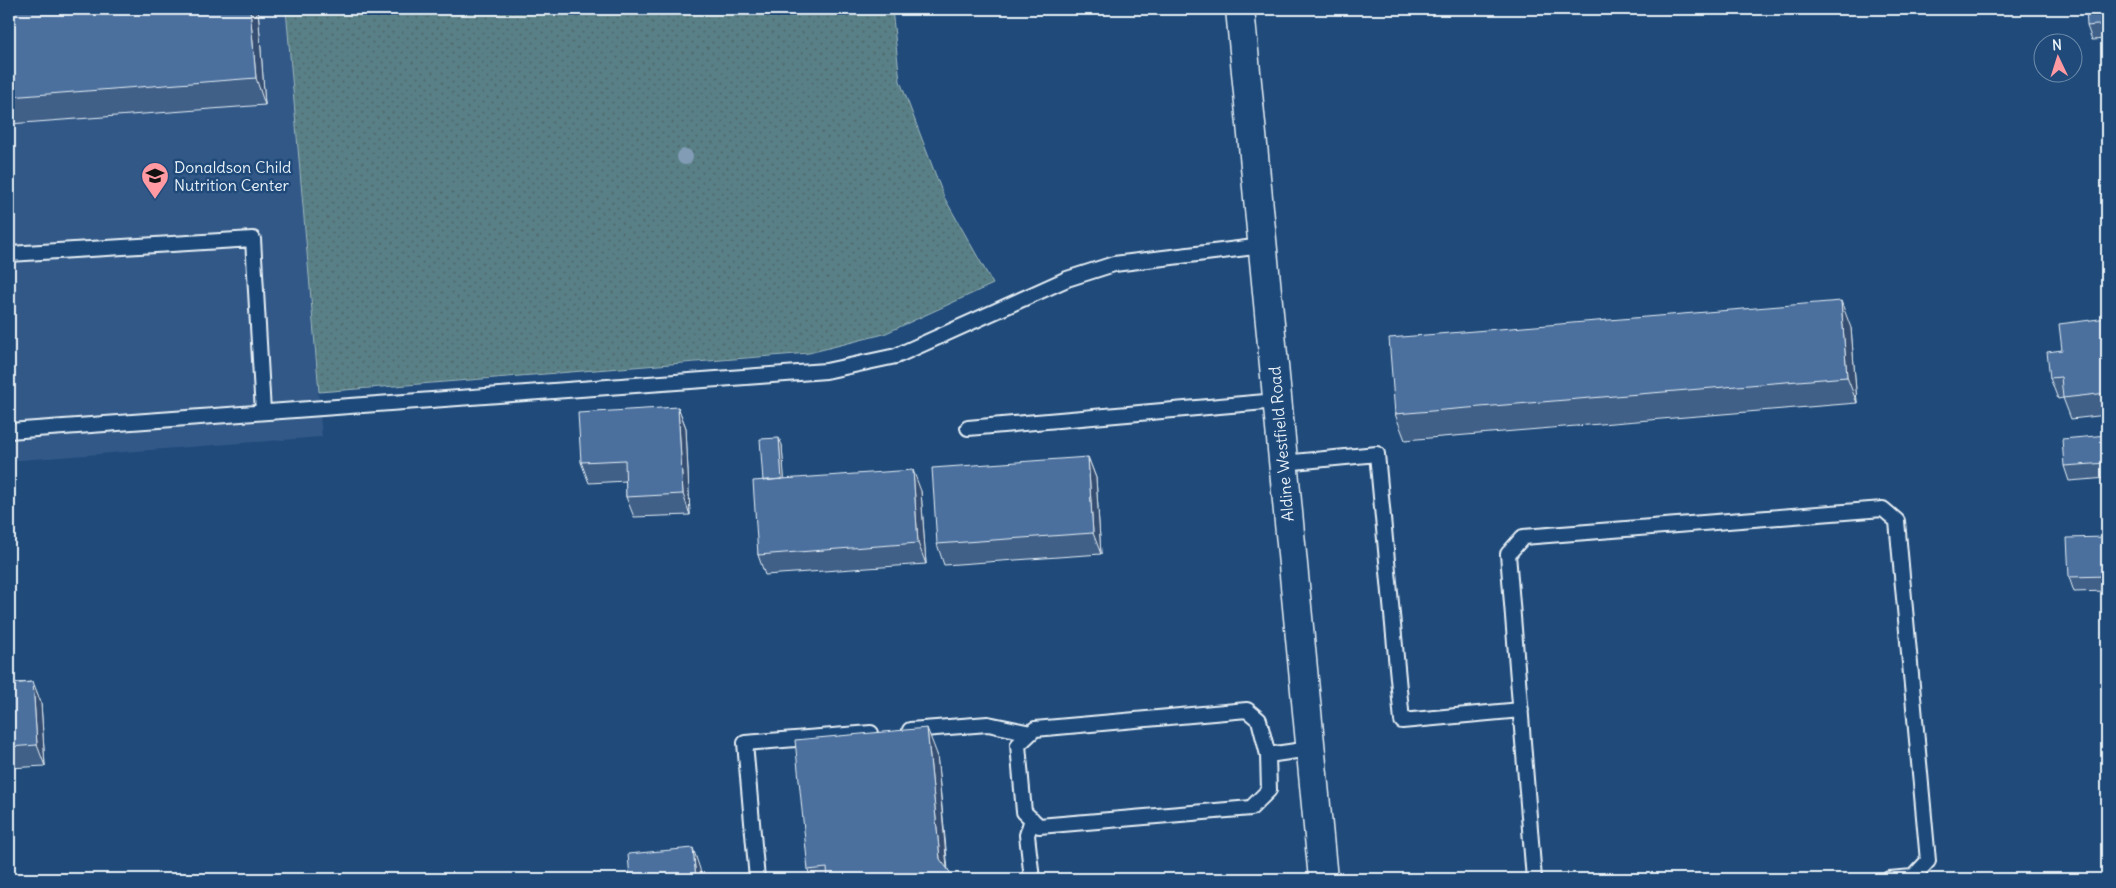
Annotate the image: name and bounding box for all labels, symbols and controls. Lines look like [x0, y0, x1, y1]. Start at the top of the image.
north arrow [2034, 32, 2084, 82]
text: N [2052, 36, 2063, 54]
place label: Donaldson Child Nutrition Center [174, 157, 291, 195]
school or university icon: Donaldson Child Nutrition Center [140, 161, 170, 200]
street label: Aldine Westfield Road [1264, 366, 1298, 522]

